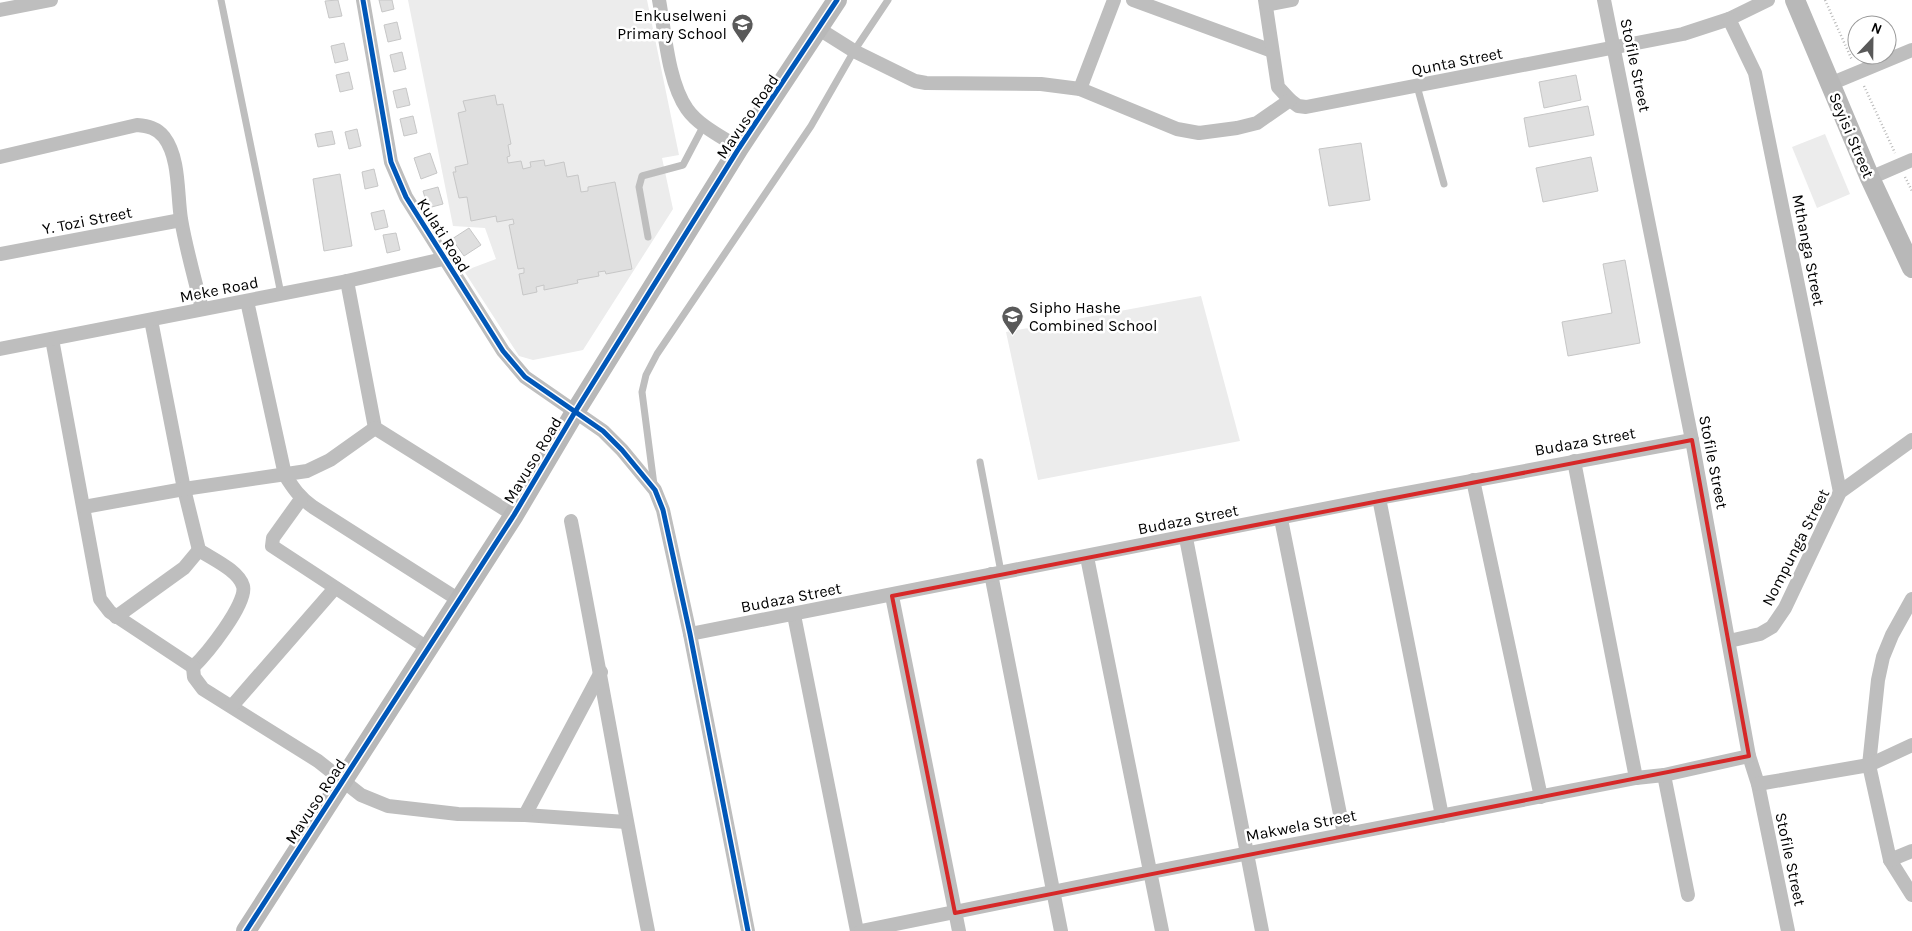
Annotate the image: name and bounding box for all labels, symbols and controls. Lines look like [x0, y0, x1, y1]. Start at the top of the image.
place label: Enkuselweni Primary School [617, 6, 727, 43]
school or university icon: Enkuselweni Primary School [731, 12, 755, 43]
north arrow [1847, 15, 1897, 65]
street label: Stofile Street [1616, 17, 1655, 114]
text: N [1869, 19, 1885, 38]
street label: Qunta Street [1410, 43, 1504, 80]
street label: Mavuso Road [712, 70, 783, 162]
street label: Seyisi Street [1825, 90, 1878, 181]
street label: Mthanga Street [1788, 193, 1829, 307]
street label: Kulati Road [413, 195, 474, 276]
street label: Y. Tozi Street [41, 202, 134, 238]
street label: Meke Road [178, 273, 260, 306]
place label: Sipho Hashe Combined School [1029, 298, 1157, 335]
school or university icon: Sipho Hashe Combined School [1001, 304, 1025, 335]
street label: Mavuso Road [499, 413, 566, 507]
street label: Stofile Street [1695, 414, 1732, 511]
street label: Budaza Street [1533, 423, 1637, 460]
street label: Nompunga Street [1758, 485, 1833, 609]
street label: Budaza Street [1136, 500, 1240, 539]
street label: Budaza Street [739, 578, 843, 617]
street label: Mavuso Road [281, 755, 350, 847]
street label: Makwela Street [1244, 805, 1358, 846]
street label: Stofile Street [1771, 811, 1810, 908]

